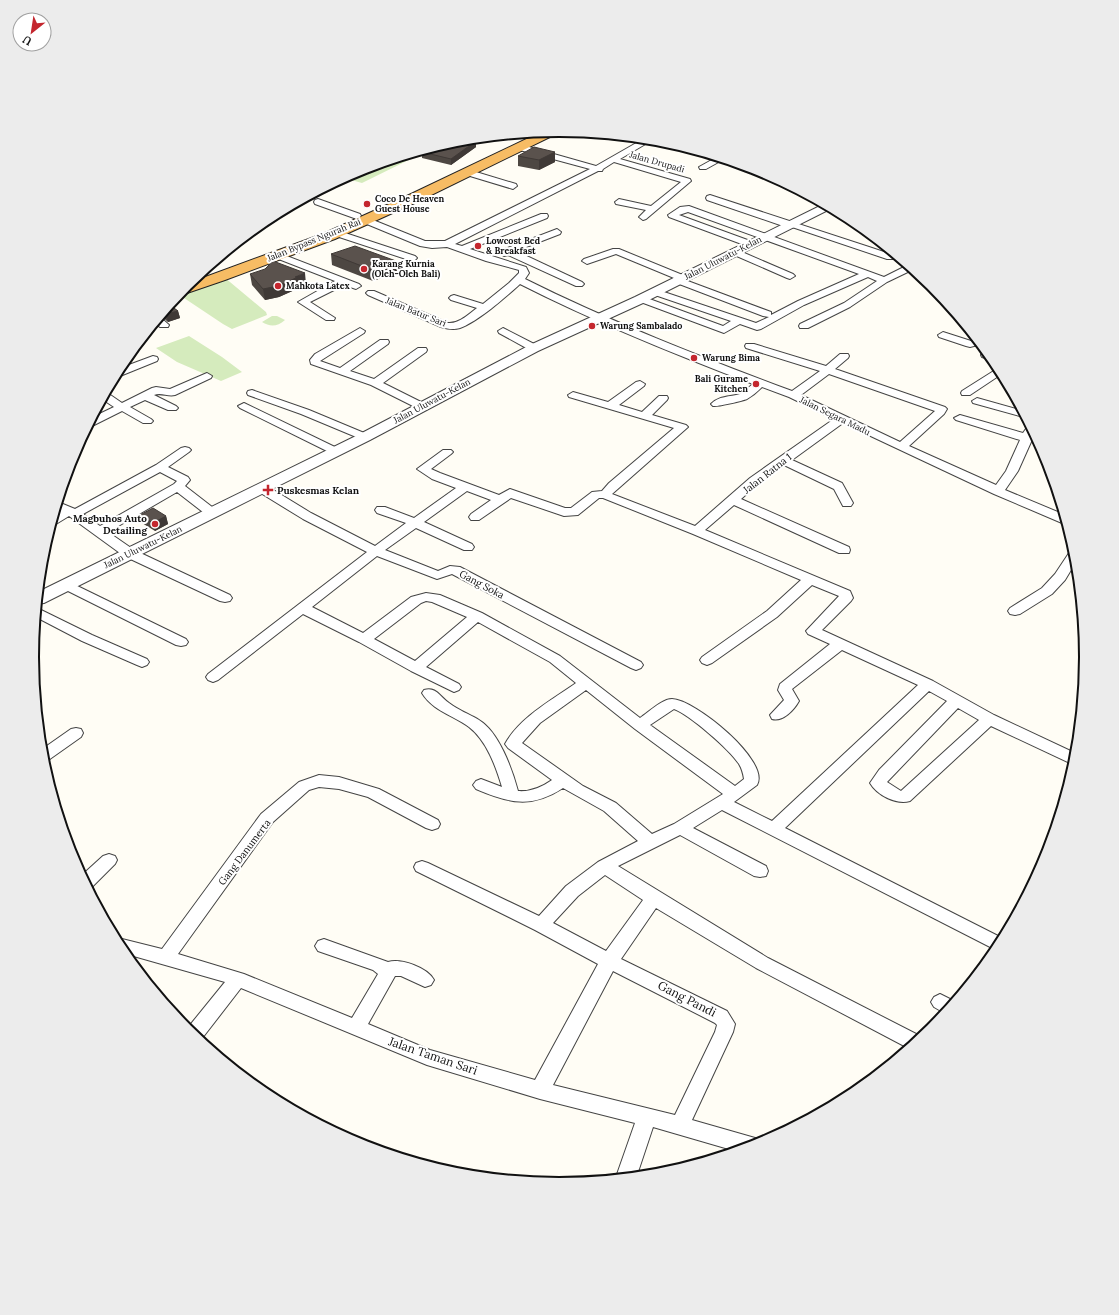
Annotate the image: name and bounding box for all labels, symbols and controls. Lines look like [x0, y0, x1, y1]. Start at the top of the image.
north arrow [12, 12, 52, 52]
text: U [19, 32, 34, 49]
street label: Jalan Drupadi [627, 148, 686, 175]
place label: Coco De Heaven Guest House [375, 193, 445, 214]
marker: Coco De Heaven Guest House [362, 199, 372, 209]
street label: Jalan Bypass Ngurah Rai [264, 216, 363, 264]
street label: Jalan Uluwatu-Kelan [681, 233, 764, 282]
place label: Lowcost Bed & Breakfast [486, 235, 541, 256]
marker: Lowcost Bed & Breakfast [473, 241, 483, 251]
place label: Karang Kurnia (Oleh-Oleh Bali) [372, 258, 440, 280]
marker: Karang Kurnia (Oleh-Oleh Bali) [359, 264, 369, 274]
place label: Mahkota Latex [286, 280, 350, 291]
marker: Mahkota Latex [273, 281, 283, 291]
street label: Jalan Batur Sari [383, 294, 448, 329]
place label: Warung Sambalado [600, 320, 682, 331]
marker: Warung Sambalado [587, 321, 597, 331]
place label: Warung Bima [702, 352, 760, 363]
marker: Warung Bima [689, 353, 699, 363]
place label: Bali Gurame Kitchen [695, 373, 748, 394]
street label: Jalan Uluwatu-Kelan [391, 375, 473, 426]
marker: Bali Gurame Kitchen [751, 379, 761, 389]
street label: Jalan Segara Madu [797, 393, 873, 438]
street label: Jalan Ratna 1 [740, 450, 794, 497]
marker: Puskesmas Kelan [262, 484, 274, 496]
place label: Puskesmas Kelan [277, 484, 360, 497]
place label: Magbuhos Auto Detailing [73, 512, 147, 537]
marker: Magbuhos Auto Detailing [150, 519, 160, 529]
street label: Jalan Uluwatu-Kelan [101, 523, 184, 571]
street label: Gang Soka [457, 567, 506, 602]
street label: Gang Danumerta [215, 817, 273, 888]
street label: Gang Pandi [655, 977, 719, 1020]
street label: Jalan Taman Sari [386, 1033, 480, 1078]

